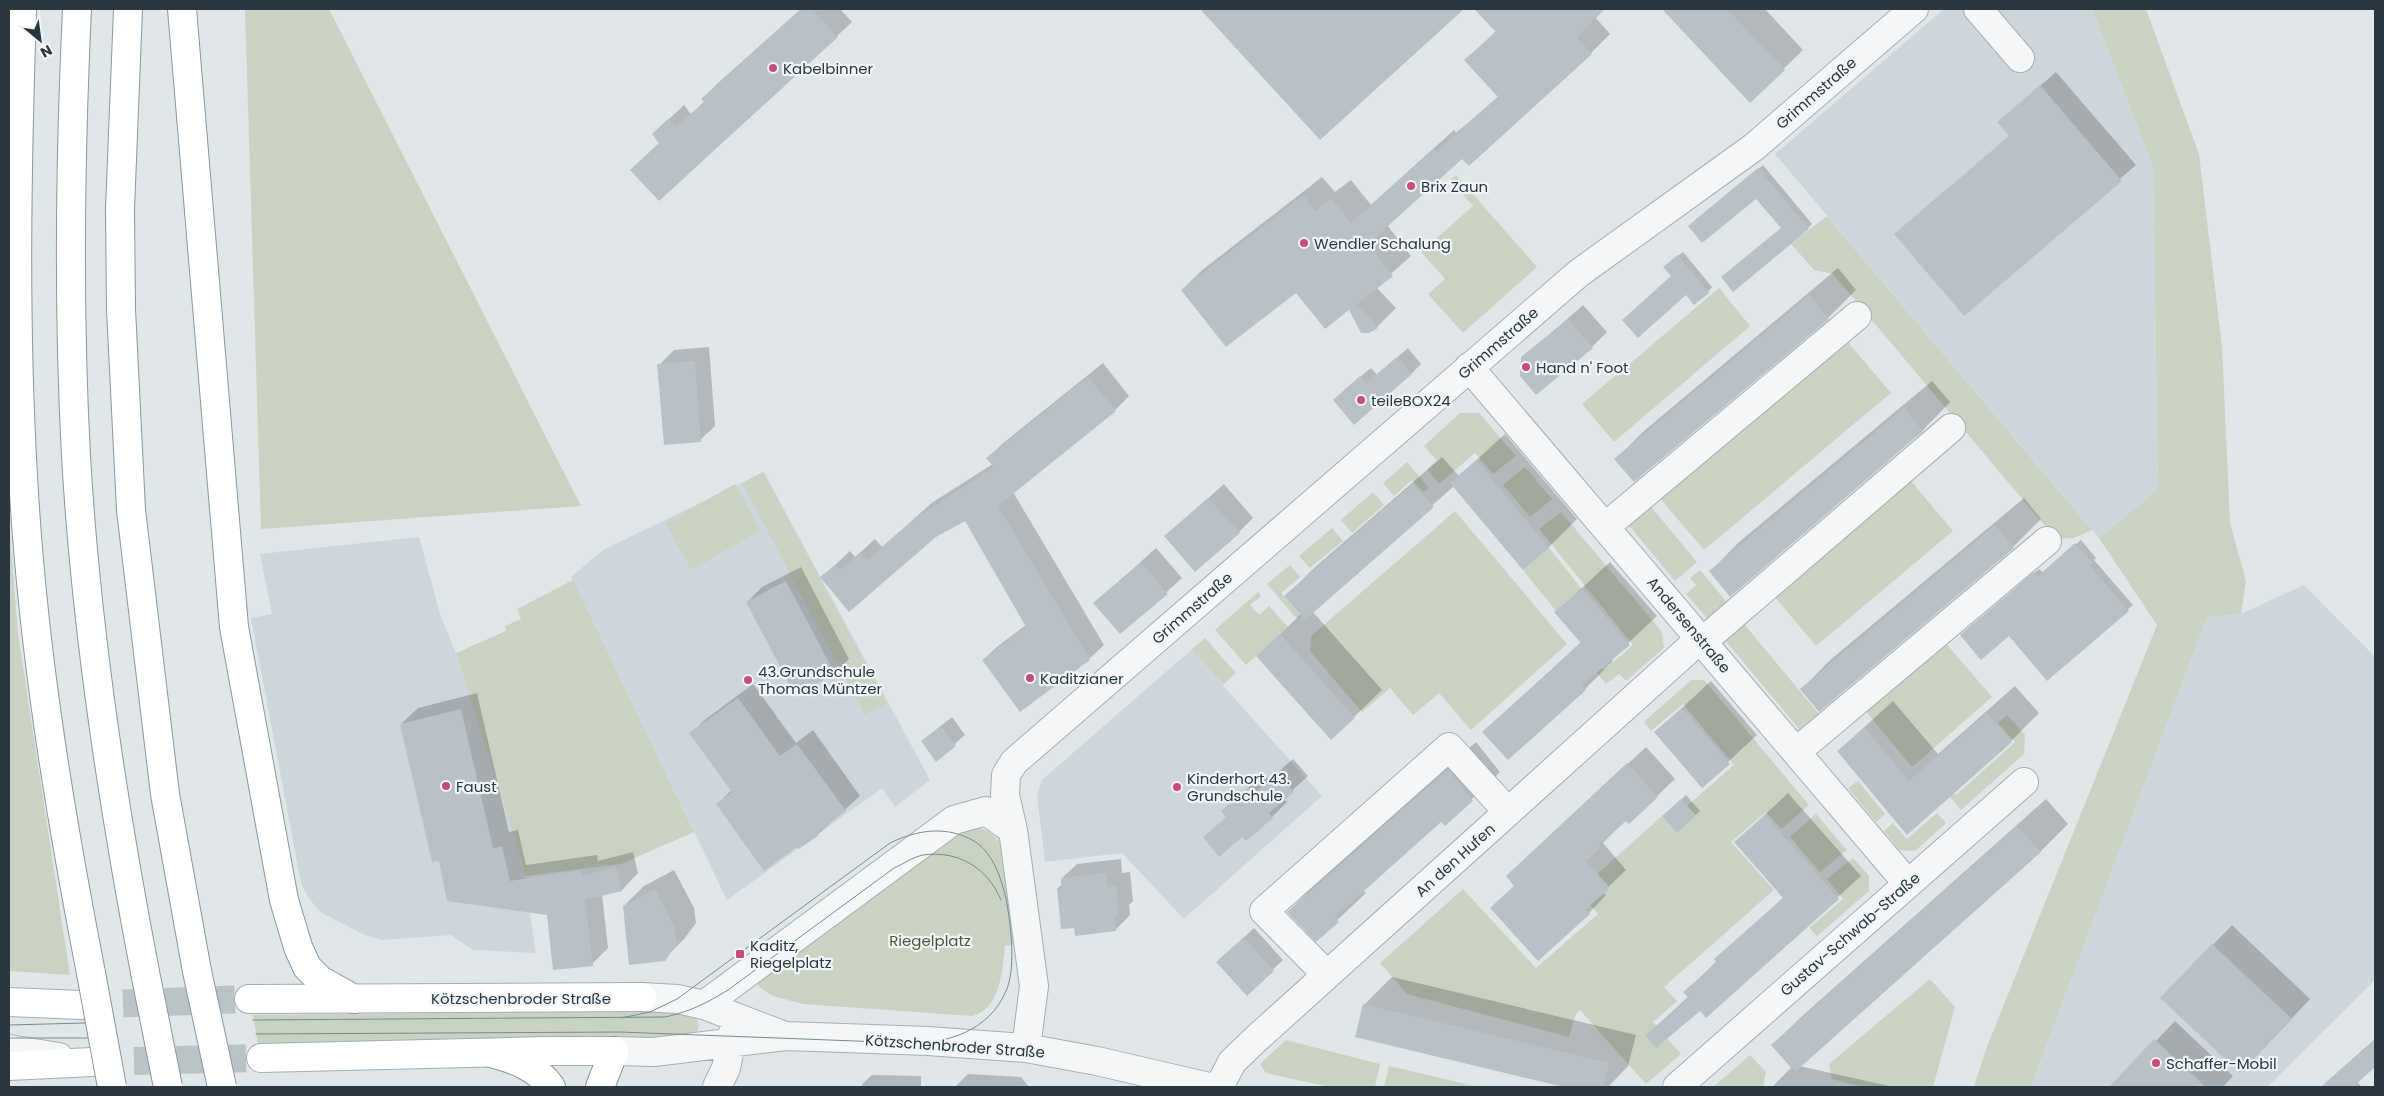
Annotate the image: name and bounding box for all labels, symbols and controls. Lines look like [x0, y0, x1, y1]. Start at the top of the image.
north arrow [15, 15, 65, 65]
text: N [37, 40, 56, 63]
street label: Grimmstraße [1771, 52, 1861, 134]
place label: Kabelbinner [783, 58, 874, 79]
marker: Kabelbinner [767, 62, 779, 74]
place label: Brix Zaun [1421, 176, 1488, 197]
marker: Brix Zaun [1405, 180, 1417, 192]
place label: Wendler Schalung [1314, 233, 1451, 254]
marker: Wendler Schalung [1298, 237, 1310, 249]
street label: Grimmstraße [1453, 302, 1543, 384]
place label: Hand n' Foot [1536, 357, 1628, 378]
marker: Hand n' Foot [1520, 361, 1532, 373]
place label: teileBOX24 [1371, 390, 1451, 411]
marker: teileBOX24 [1355, 394, 1367, 406]
street label: Grimmstraße [1147, 567, 1237, 649]
street label: Andersenstraße [1642, 572, 1736, 678]
place label: 43.Grundschule Thomas Müntzer [758, 661, 882, 699]
place label: Kaditzianer [1040, 668, 1124, 689]
marker: Kaditzianer [1024, 672, 1036, 684]
marker: 43.Grundschule Thomas Müntzer [742, 674, 754, 686]
place label: Kinderhort 43. Grundschule [1187, 768, 1290, 806]
place label: Faust [456, 776, 497, 797]
marker: Faust [440, 780, 452, 792]
marker: Kinderhort 43. Grundschule [1171, 781, 1183, 793]
street label: An den Hufen [1411, 819, 1499, 901]
street label: Gustav-Schwab-Straße [1775, 867, 1925, 1001]
park label: Riegelplatz [889, 930, 971, 951]
place label: Kaditz, Riegelplatz [750, 935, 832, 973]
marker: Kaditz, Riegelplatz [734, 948, 746, 960]
street label: Kötzschenbroder Straße [431, 988, 611, 1009]
street label: Kötzschenbroder Straße [864, 1029, 1046, 1063]
place label: Schaffer-Mobil [2166, 1053, 2277, 1074]
marker: Schaffer-Mobil [2150, 1057, 2162, 1069]

